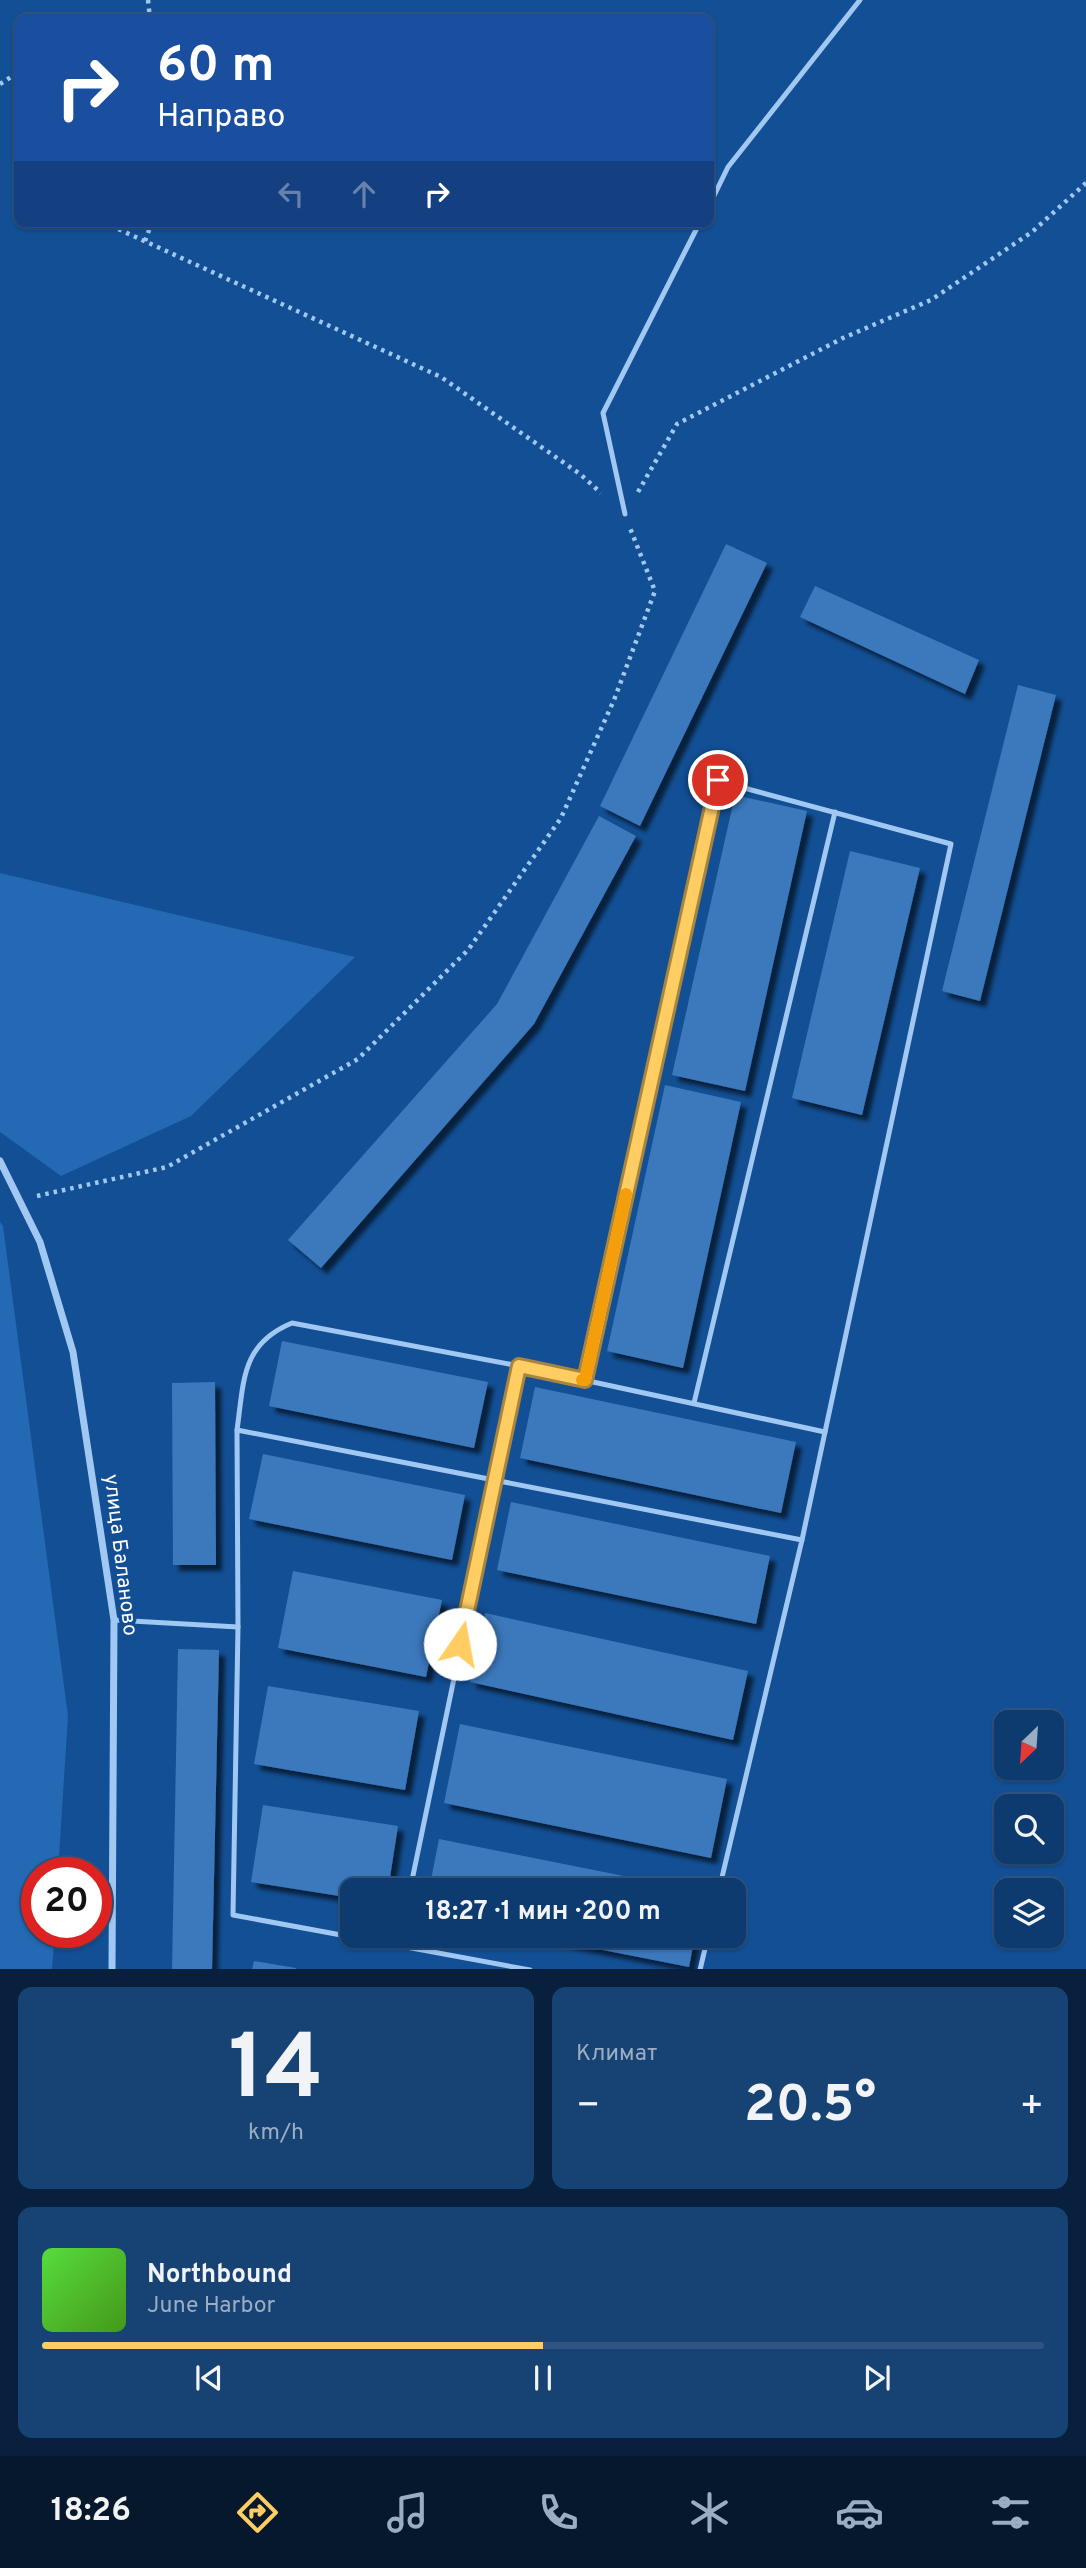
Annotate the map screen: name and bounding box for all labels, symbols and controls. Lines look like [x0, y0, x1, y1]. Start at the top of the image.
text: 60 m [157, 37, 275, 99]
icon: right [42, 42, 133, 133]
text: Направо [157, 98, 285, 138]
icon: left [272, 175, 310, 213]
icon: ahead [345, 175, 383, 213]
icon: right [418, 175, 456, 213]
pin [688, 750, 748, 810]
icon: arrive [699, 761, 737, 799]
street label: улица Баланово [97, 1473, 143, 1637]
position arrow [423, 1607, 497, 1681]
north arrow [994, 1710, 1064, 1780]
map controls [994, 1710, 1064, 1948]
button: search [994, 1794, 1064, 1864]
speed limit sign: 20 [21, 1857, 112, 1948]
button: layers [994, 1878, 1064, 1948]
text: 18:27 · 1 мин · 200 m [425, 1896, 661, 1929]
text: 14 [229, 2016, 323, 2131]
text: Климат [576, 2040, 657, 2069]
text: 20.5° [744, 2074, 876, 2140]
text: − [576, 2083, 601, 2132]
text: + [1019, 2083, 1044, 2132]
text: km/h [248, 2119, 304, 2148]
text: Northbound [147, 2259, 292, 2292]
text: June Harbor [147, 2292, 275, 2321]
icon: previous [190, 2359, 228, 2397]
icon: pause [524, 2359, 562, 2397]
icon: next [858, 2359, 896, 2397]
icon: directions [233, 2488, 282, 2537]
icon: music [383, 2488, 432, 2537]
icon: phone [534, 2488, 583, 2537]
icon: climate [685, 2488, 734, 2537]
icon: car [835, 2488, 884, 2537]
icon: filters [986, 2488, 1035, 2537]
text: 18:26 [51, 2492, 131, 2532]

